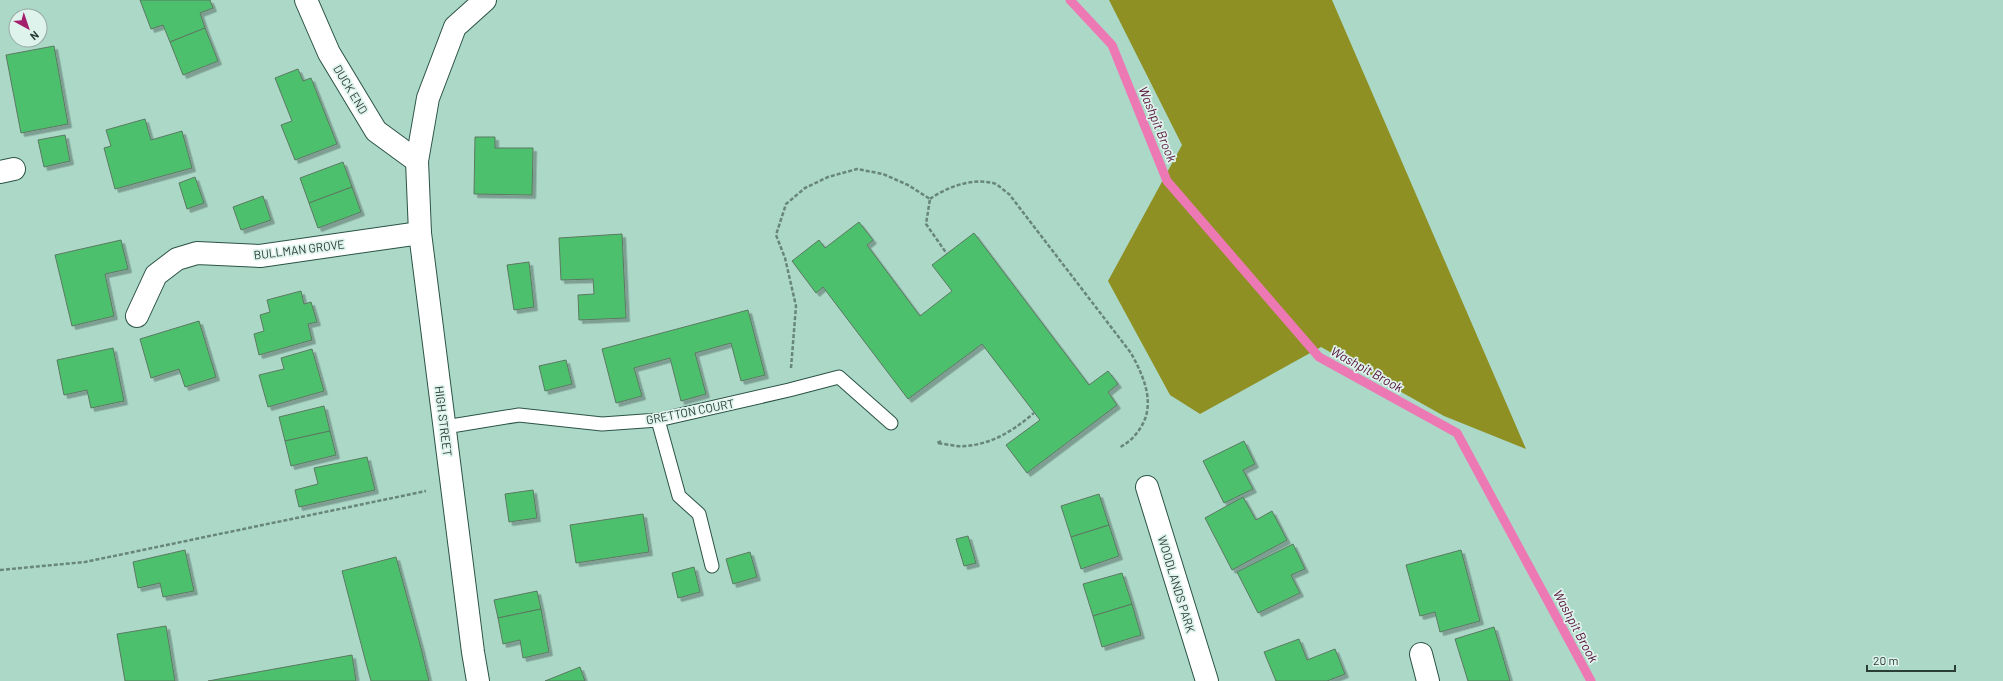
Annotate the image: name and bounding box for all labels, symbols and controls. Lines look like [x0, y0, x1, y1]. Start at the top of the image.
north arrow [8, 8, 48, 48]
text: N [28, 29, 42, 43]
street label: DUCK END [331, 62, 371, 116]
water label: Washpit Brook [1136, 84, 1181, 165]
street label: BULLMAN GROVE [253, 236, 345, 262]
water label: Washpit Brook [1328, 343, 1406, 396]
street label: HIGH STREET [433, 385, 455, 457]
street label: GRETTON COURT [645, 396, 736, 426]
street label: WOODLANDS PARK [1156, 534, 1199, 635]
water label: Washpit Brook [1550, 587, 1602, 666]
scale bar [1867, 647, 1955, 673]
text: 20 m [1873, 653, 1899, 667]

